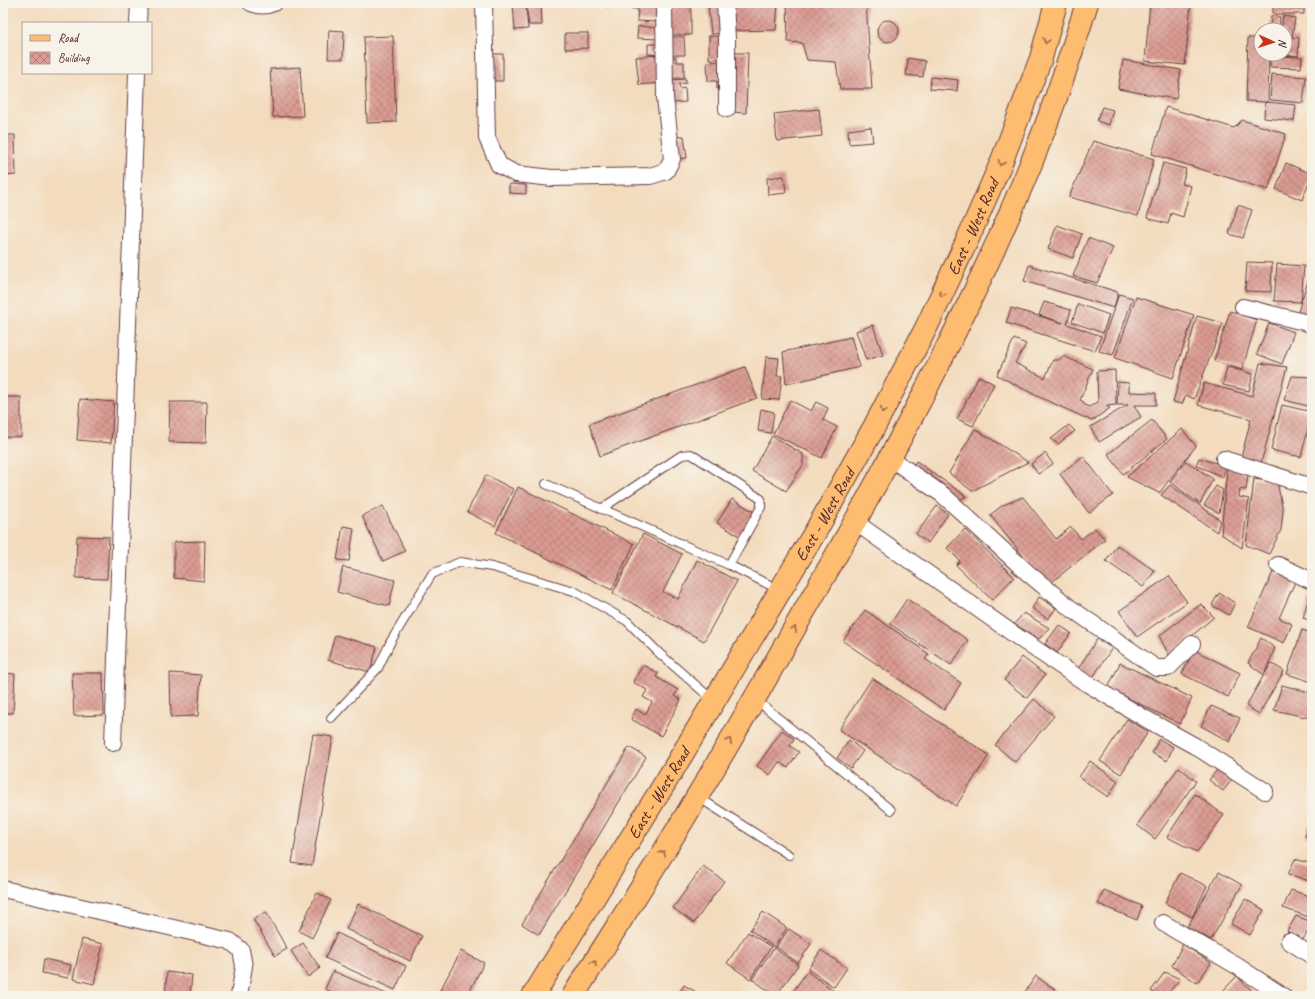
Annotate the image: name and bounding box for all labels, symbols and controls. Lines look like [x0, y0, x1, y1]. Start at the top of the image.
legend [22, 22, 152, 74]
north arrow [1253, 22, 1293, 62]
text: Road [58, 30, 80, 46]
one-way arrow [1042, 37, 1051, 44]
text: N [1276, 39, 1290, 48]
text: Building [58, 50, 90, 66]
one-way arrow [998, 158, 1006, 166]
street label: East - West Road [943, 173, 1005, 278]
one-way arrow [939, 290, 947, 297]
one-way arrow [881, 406, 888, 413]
street label: East - West Road [790, 463, 861, 565]
one-way arrow [790, 625, 797, 633]
one-way arrow [725, 738, 732, 745]
street label: East - West Road [623, 741, 696, 843]
one-way arrow [658, 850, 665, 857]
one-way arrow [589, 960, 596, 967]

